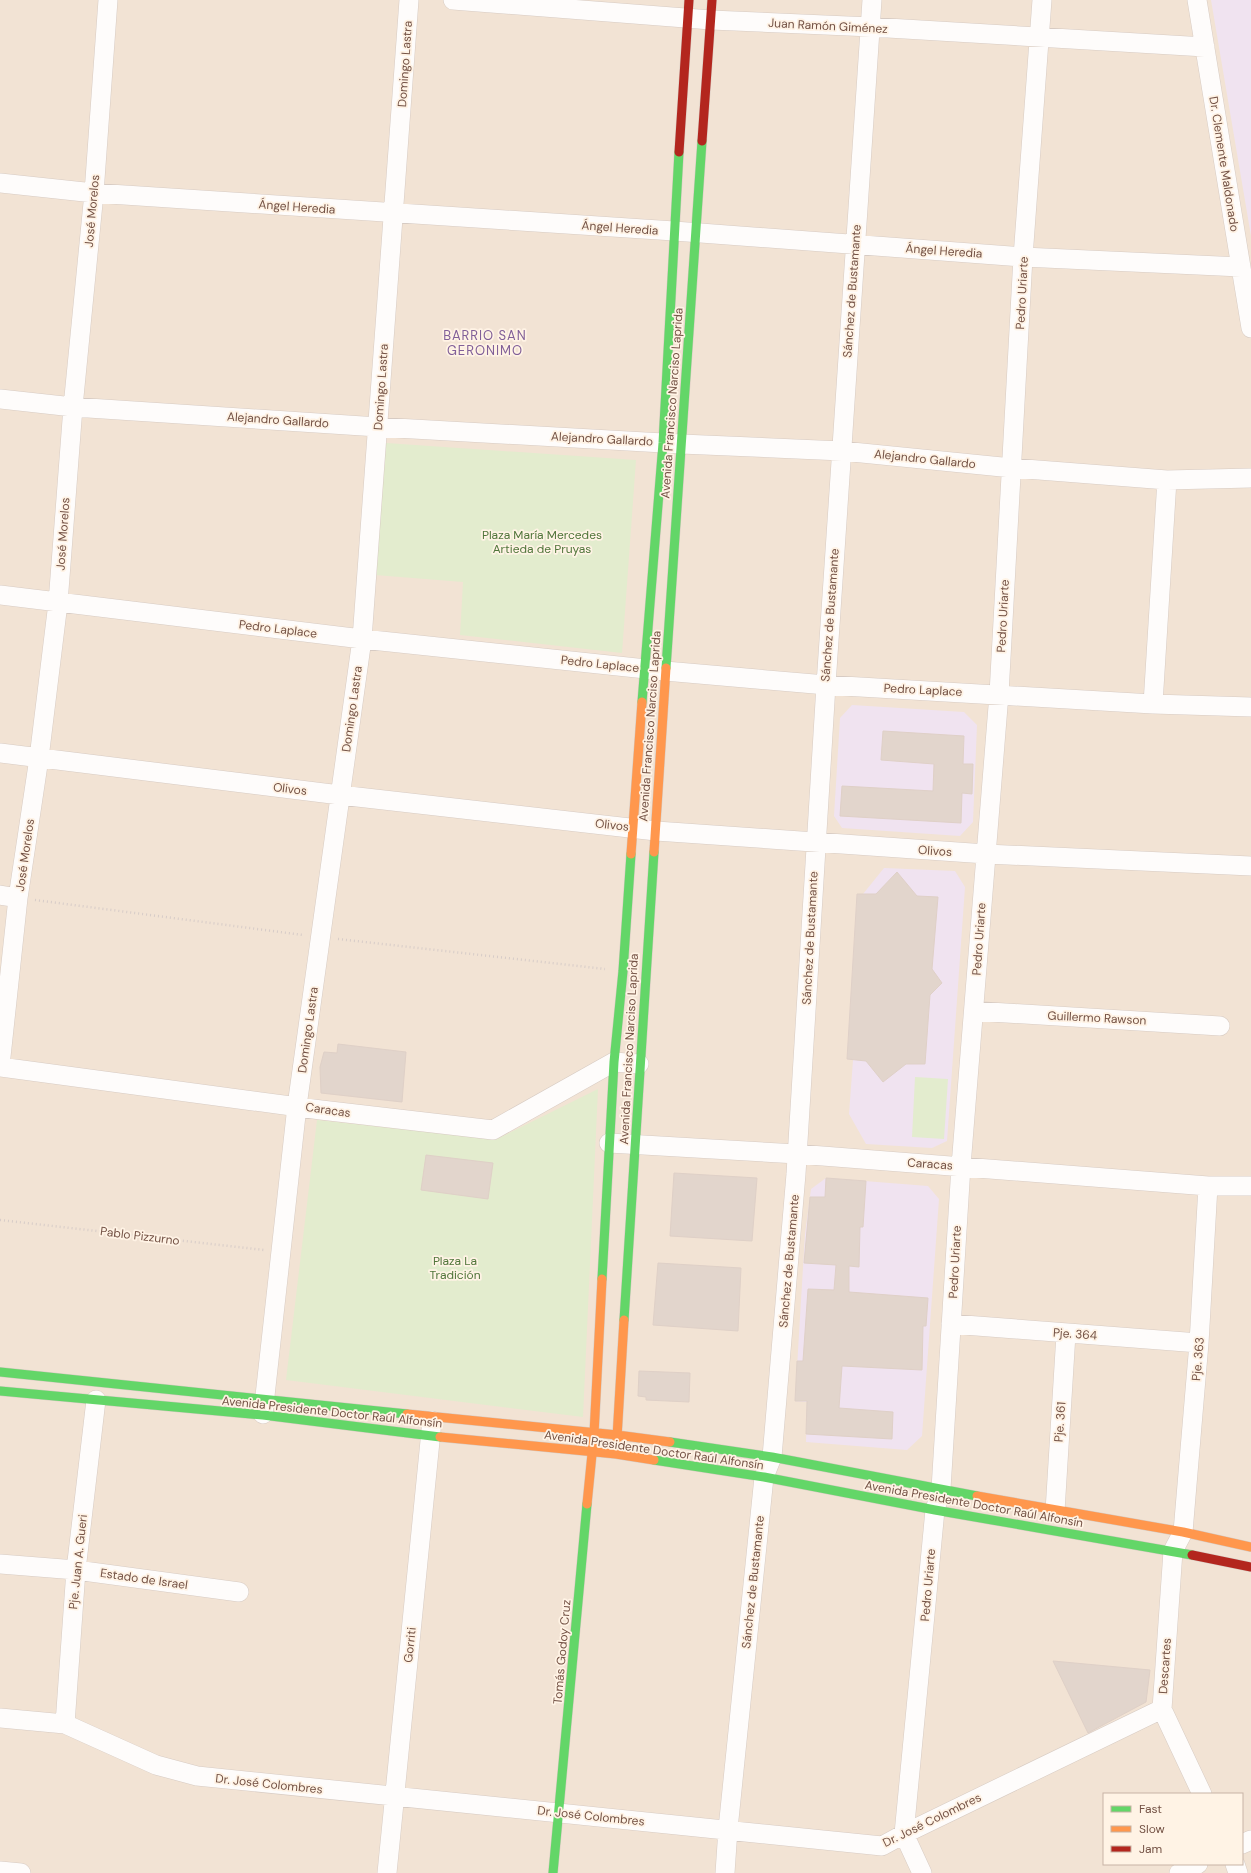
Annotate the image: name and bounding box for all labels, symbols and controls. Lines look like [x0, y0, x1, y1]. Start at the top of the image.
street label: Juan Ramón Giménez [768, 15, 888, 37]
street label: Domingo Lastra [394, 20, 416, 108]
street label: Dr. Clemente Maldonado [1205, 95, 1243, 233]
street label: José Morelos [81, 174, 103, 248]
street label: Ángel Heredia [258, 196, 336, 218]
street label: Ángel Heredia [581, 217, 659, 239]
street label: Sánchez de Bustamante [839, 224, 865, 358]
street label: Ángel Heredia [905, 240, 983, 262]
street label: Pedro Uriarte [1012, 256, 1032, 330]
street label: Avenida Francisco Narciso Laprida [657, 307, 687, 499]
district label: BARRIO SAN GERONIMO [443, 327, 527, 359]
street label: Domingo Lastra [370, 343, 392, 431]
street label: Alejandro Gallardo [226, 408, 330, 432]
street label: Alejandro Gallardo [551, 428, 653, 450]
street label: Alejandro Gallardo [873, 446, 977, 472]
street label: José Morelos [52, 497, 74, 571]
park label: Plaza María Mercedes Artieda de Pruyas [482, 527, 602, 557]
street label: Sánchez de Bustamante [817, 548, 843, 682]
street label: Pedro Uriarte [993, 579, 1013, 653]
street label: Pedro Laplace [238, 616, 318, 642]
street label: Avenida Francisco Narciso Laprida [635, 630, 665, 822]
street label: Pedro Laplace [560, 652, 640, 676]
street label: Domingo Lastra [338, 665, 366, 753]
street label: Pedro Laplace [883, 680, 963, 700]
street label: Olivos [272, 779, 308, 799]
street label: Olivos [594, 815, 630, 835]
street label: José Morelos [12, 818, 38, 892]
street label: Olivos [917, 842, 953, 860]
street label: Sánchez de Bustamante [799, 871, 821, 1005]
street label: Pedro Uriarte [968, 902, 990, 976]
street label: Avenida Francisco Narciso Laprida [616, 953, 642, 1145]
street label: Domingo Lastra [294, 986, 322, 1074]
street label: Guillermo Rawson [1047, 1007, 1147, 1029]
street label: Caracas [304, 1099, 352, 1121]
street label: Caracas [907, 1154, 953, 1174]
street label: Sánchez de Bustamante [775, 1194, 803, 1328]
street label: Pablo Pizzurno [99, 1223, 181, 1249]
street label: Pedro Uriarte [945, 1225, 965, 1299]
park label: Plaza La Tradición [429, 1253, 481, 1283]
street label: Pje. 364 [1052, 1324, 1098, 1344]
street label: Pje. 363 [1188, 1336, 1208, 1382]
street label: Avenida Presidente Doctor Raúl Alfonsín [221, 1392, 443, 1432]
street label: Pje. 361 [1051, 1401, 1069, 1443]
street label: Avenida Presidente Doctor Raúl Alfonsín [543, 1427, 765, 1473]
street label: Avenida Presidente Doctor Raúl Alfonsín [864, 1477, 1085, 1531]
street label: Pje. Juan A. Gueri [65, 1514, 91, 1610]
street label: Sánchez de Bustamante [738, 1514, 768, 1649]
street label: Pedro Uriarte [917, 1548, 939, 1622]
street label: Estado de Israel [99, 1565, 189, 1593]
street label: Tomás Godoy Cruz [549, 1599, 575, 1705]
street label: Gorriti [400, 1626, 420, 1664]
street label: Descartes [1155, 1637, 1175, 1695]
street label: Dr. José Colombres [215, 1770, 323, 1798]
street label: Dr. José Colombres [880, 1789, 984, 1851]
legend [1103, 1793, 1243, 1865]
text: Fast [1139, 1801, 1162, 1817]
street label: Dr. José Colombres [537, 1802, 645, 1830]
text: Slow [1139, 1821, 1165, 1837]
text: Jam [1139, 1841, 1162, 1857]

